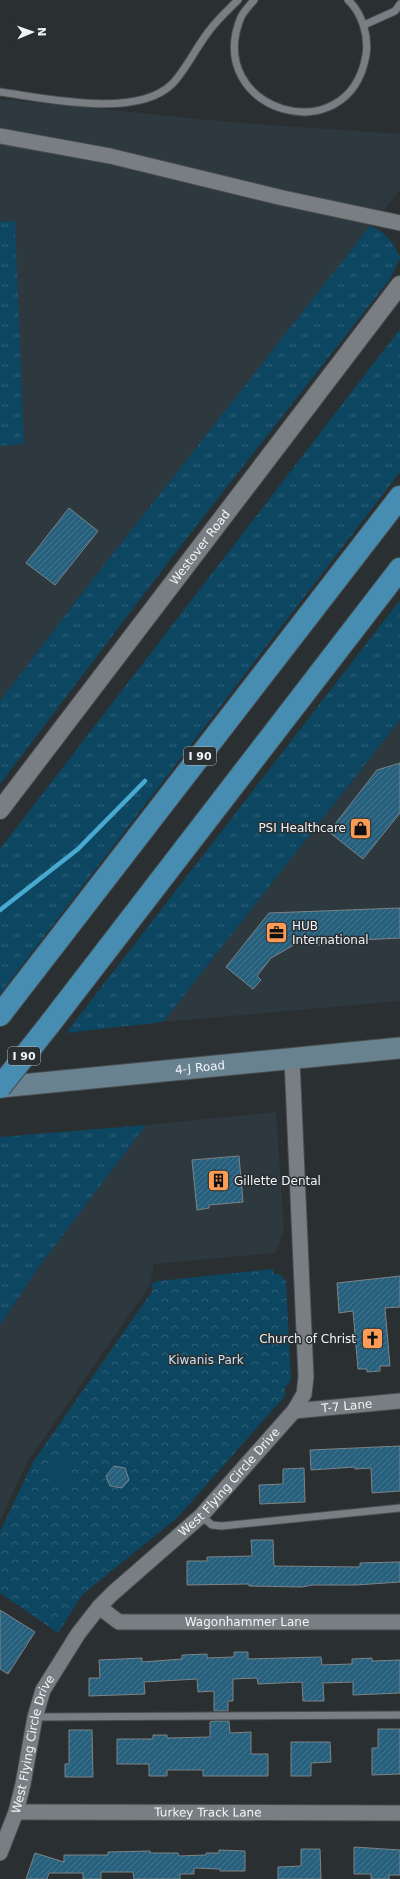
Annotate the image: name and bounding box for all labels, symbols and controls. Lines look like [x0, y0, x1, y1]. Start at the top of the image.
north arrow [12, 12, 52, 52]
text: N [35, 27, 48, 37]
street label: Westover Road [167, 507, 233, 588]
road number: I 90 [184, 747, 216, 765]
shop icon: PSI Healthcare [348, 815, 374, 841]
place label: PSI Healthcare [258, 821, 346, 835]
place label: HUB International [292, 919, 369, 947]
office icon: HUB International [264, 920, 290, 946]
road number: I 90 [8, 1047, 40, 1065]
street label: 4-J Road [174, 1058, 226, 1077]
building icon: Gillette Dental [205, 1168, 231, 1194]
place label: Gillette Dental [234, 1174, 321, 1188]
church icon: Church of Christ [359, 1326, 385, 1352]
place label: Church of Christ [259, 1332, 356, 1346]
park label: Kiwanis Park [168, 1353, 244, 1367]
street label: T-7 Lane [320, 1397, 373, 1415]
street label: West Flying Circle Drive [176, 1425, 283, 1539]
street label: Wagonhammer Lane [185, 1615, 309, 1629]
street label: West Flying Circle Drive [9, 1672, 58, 1815]
street label: Turkey Track Lane [153, 1805, 262, 1820]

